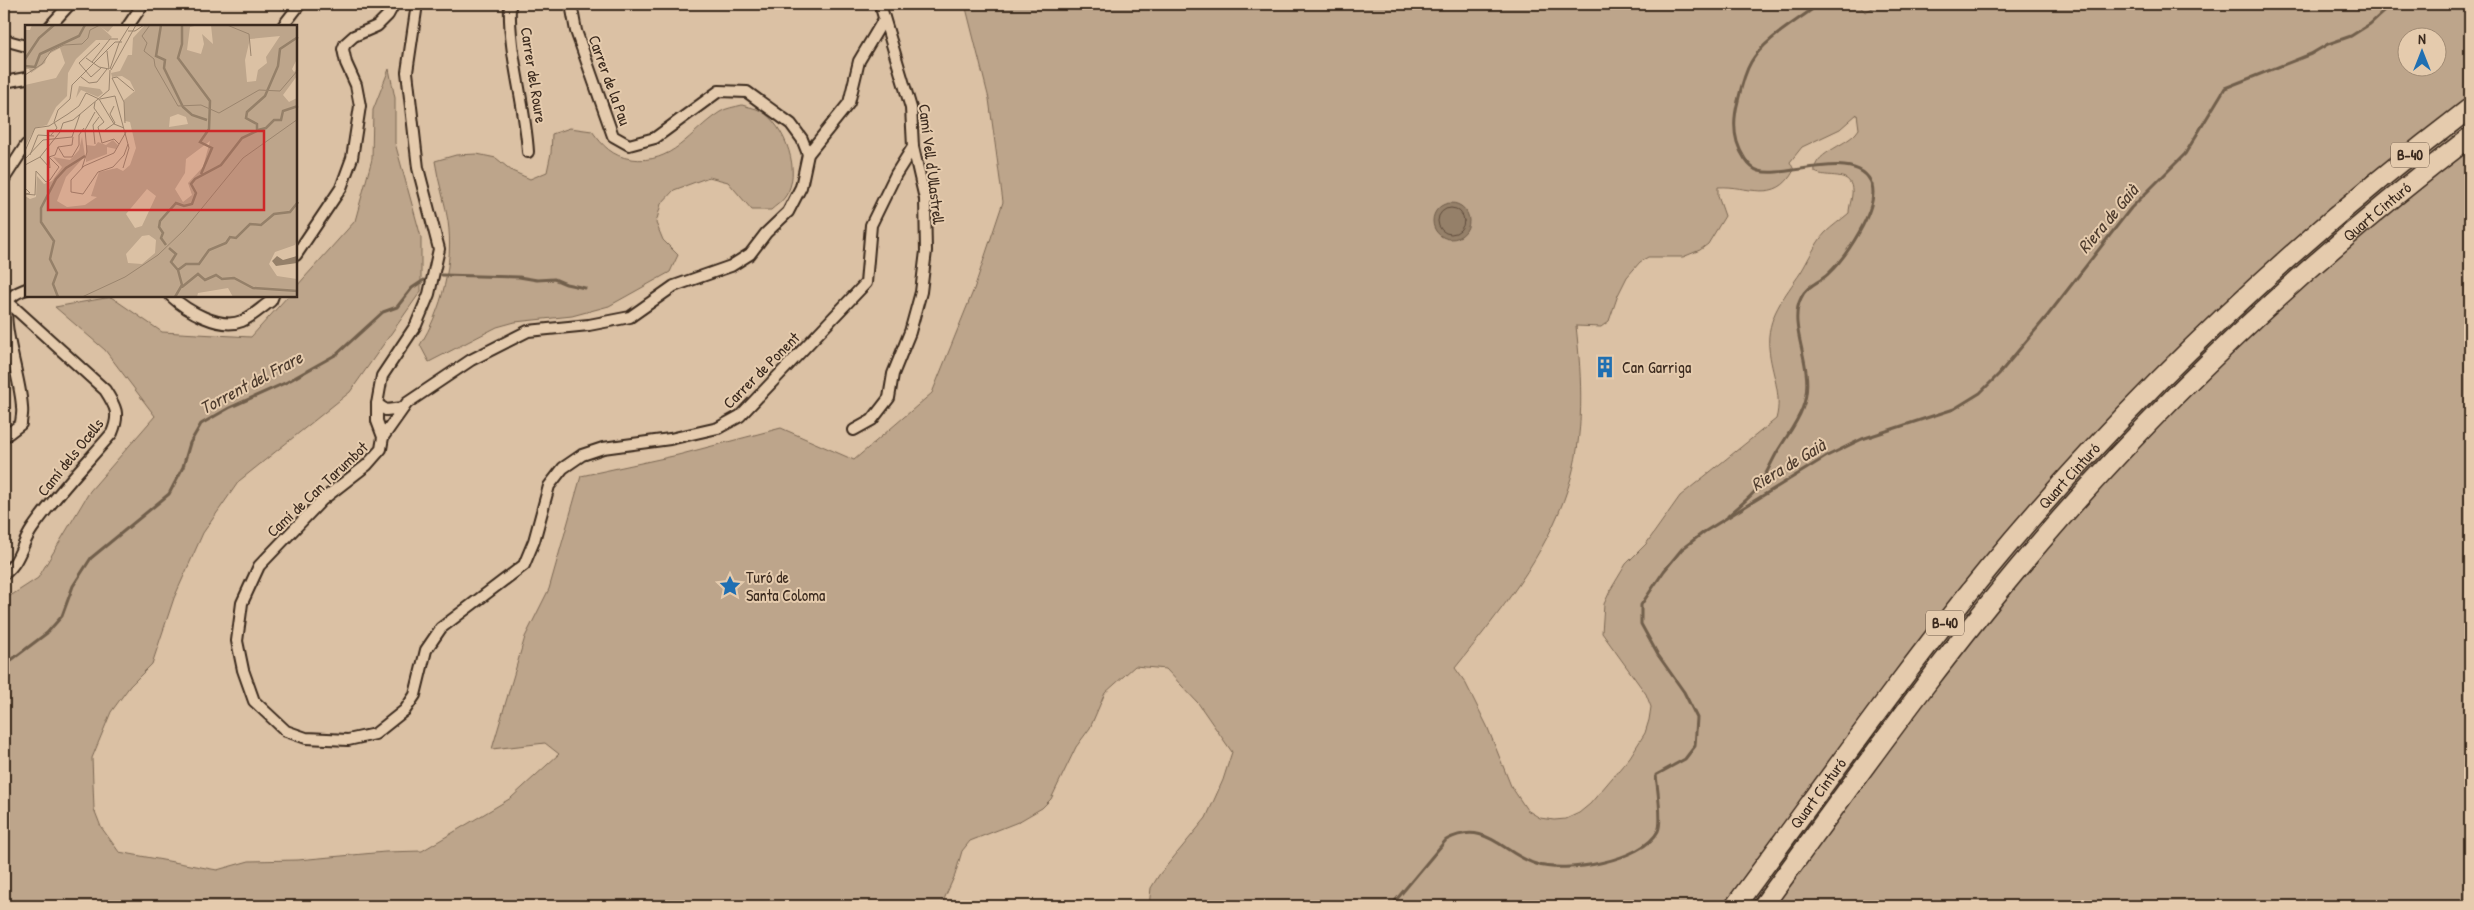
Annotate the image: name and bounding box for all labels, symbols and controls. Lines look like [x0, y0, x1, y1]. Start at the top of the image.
inset map [25, 25, 298, 298]
street label: Carrer del Roure [516, 25, 553, 125]
north arrow [2396, 28, 2446, 78]
text: N [2418, 29, 2426, 48]
street label: Carrer de la Pau [584, 32, 637, 129]
street label: Camí Vell d'Ullastrell [914, 103, 950, 226]
road number: B-40 [2391, 142, 2429, 168]
street label: Quart Cinturó [2338, 176, 2416, 246]
water label: Riera de Gaià [2071, 178, 2145, 258]
street label: Carrer de Ponent [718, 326, 805, 413]
water label: Torrent del Frare [195, 345, 307, 420]
building icon: Can Garriga [1592, 354, 1618, 380]
place label: Can Garriga [1622, 356, 1691, 378]
street label: Camí dels Ocells [32, 413, 108, 501]
water label: Riera de Gaià [1746, 432, 1831, 497]
street label: Camí de Can Tarumbot [262, 436, 373, 542]
street label: Quart Cinturó [2033, 437, 2105, 514]
place label: Turó de Santa Coloma [746, 566, 825, 606]
place icon: Turó de Santa Coloma [717, 573, 743, 599]
road number: B-40 [1926, 610, 1964, 636]
street label: Quart Cinturó [1785, 753, 1851, 833]

